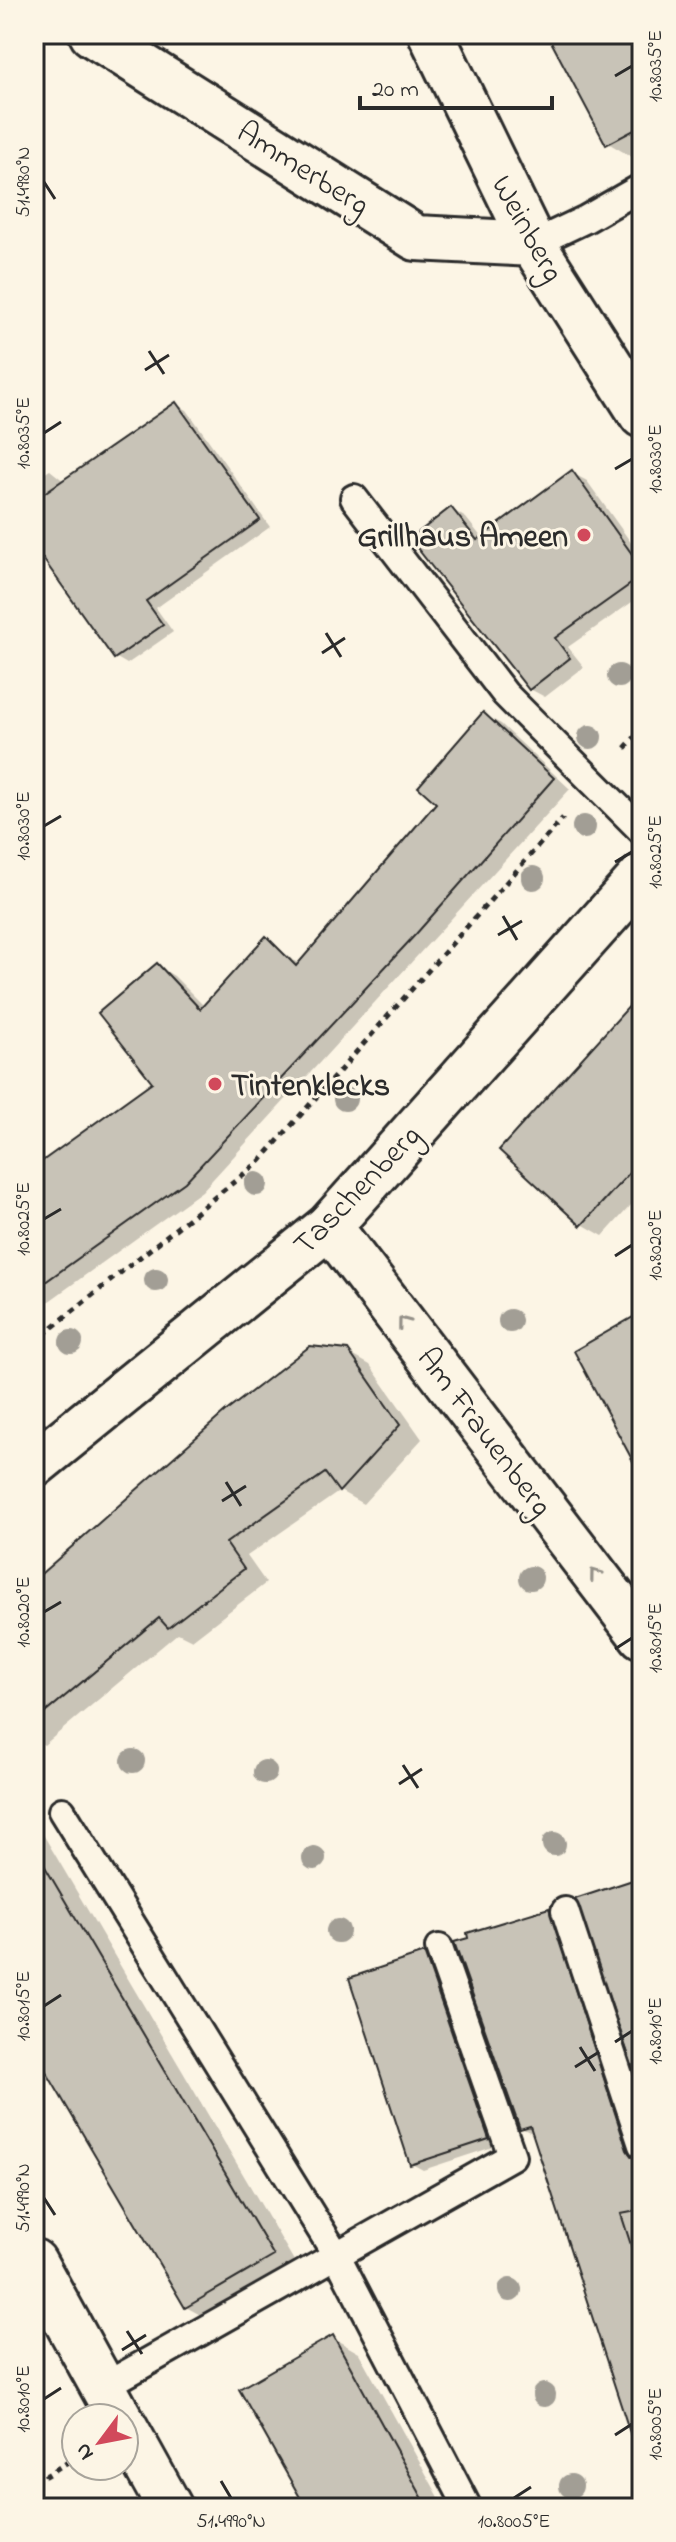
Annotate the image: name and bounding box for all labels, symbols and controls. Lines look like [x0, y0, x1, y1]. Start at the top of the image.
text: 10.8035°E [642, 30, 671, 102]
scale bar [360, 60, 552, 110]
text: 20 m [372, 73, 419, 108]
street label: Ammerberg [226, 111, 378, 229]
text: 51.4980°N [10, 146, 39, 218]
street label: Weinberg [477, 167, 575, 292]
text: 10.8035°E [10, 397, 39, 469]
text: 10.8030°E [642, 424, 671, 494]
place label: Grillhaus Ameen [358, 515, 568, 562]
marker: Grillhaus Ameen [575, 526, 593, 544]
text: 10.8030°E [10, 791, 39, 861]
text: 10.8025°E [642, 815, 671, 889]
place label: Tintenklecks [231, 1064, 390, 1111]
marker: Tintenklecks [206, 1075, 224, 1093]
street label: Taschenberg [284, 1115, 433, 1268]
text: 10.8025°E [10, 1182, 39, 1256]
text: 10.8020°E [642, 1209, 671, 1281]
one-way arrow [399, 1317, 413, 1331]
street label: Am Frauenberg [404, 1338, 563, 1528]
one-way arrow [590, 1568, 604, 1583]
text: 10.8020°E [10, 1576, 39, 1648]
text: 10.8015°E [642, 1603, 671, 1673]
text: 10.8015°E [10, 1971, 39, 2041]
text: 10.8010°E [642, 1997, 671, 2065]
text: 51.4990°N [10, 2163, 39, 2233]
text: 10.8010°E [10, 2365, 39, 2433]
text: 10.8005°E [642, 2388, 671, 2460]
north arrow [60, 2402, 140, 2482]
text: N [68, 2436, 103, 2466]
text: 51.4990°N [196, 2508, 266, 2537]
text: 10.8005°E [478, 2508, 550, 2537]

